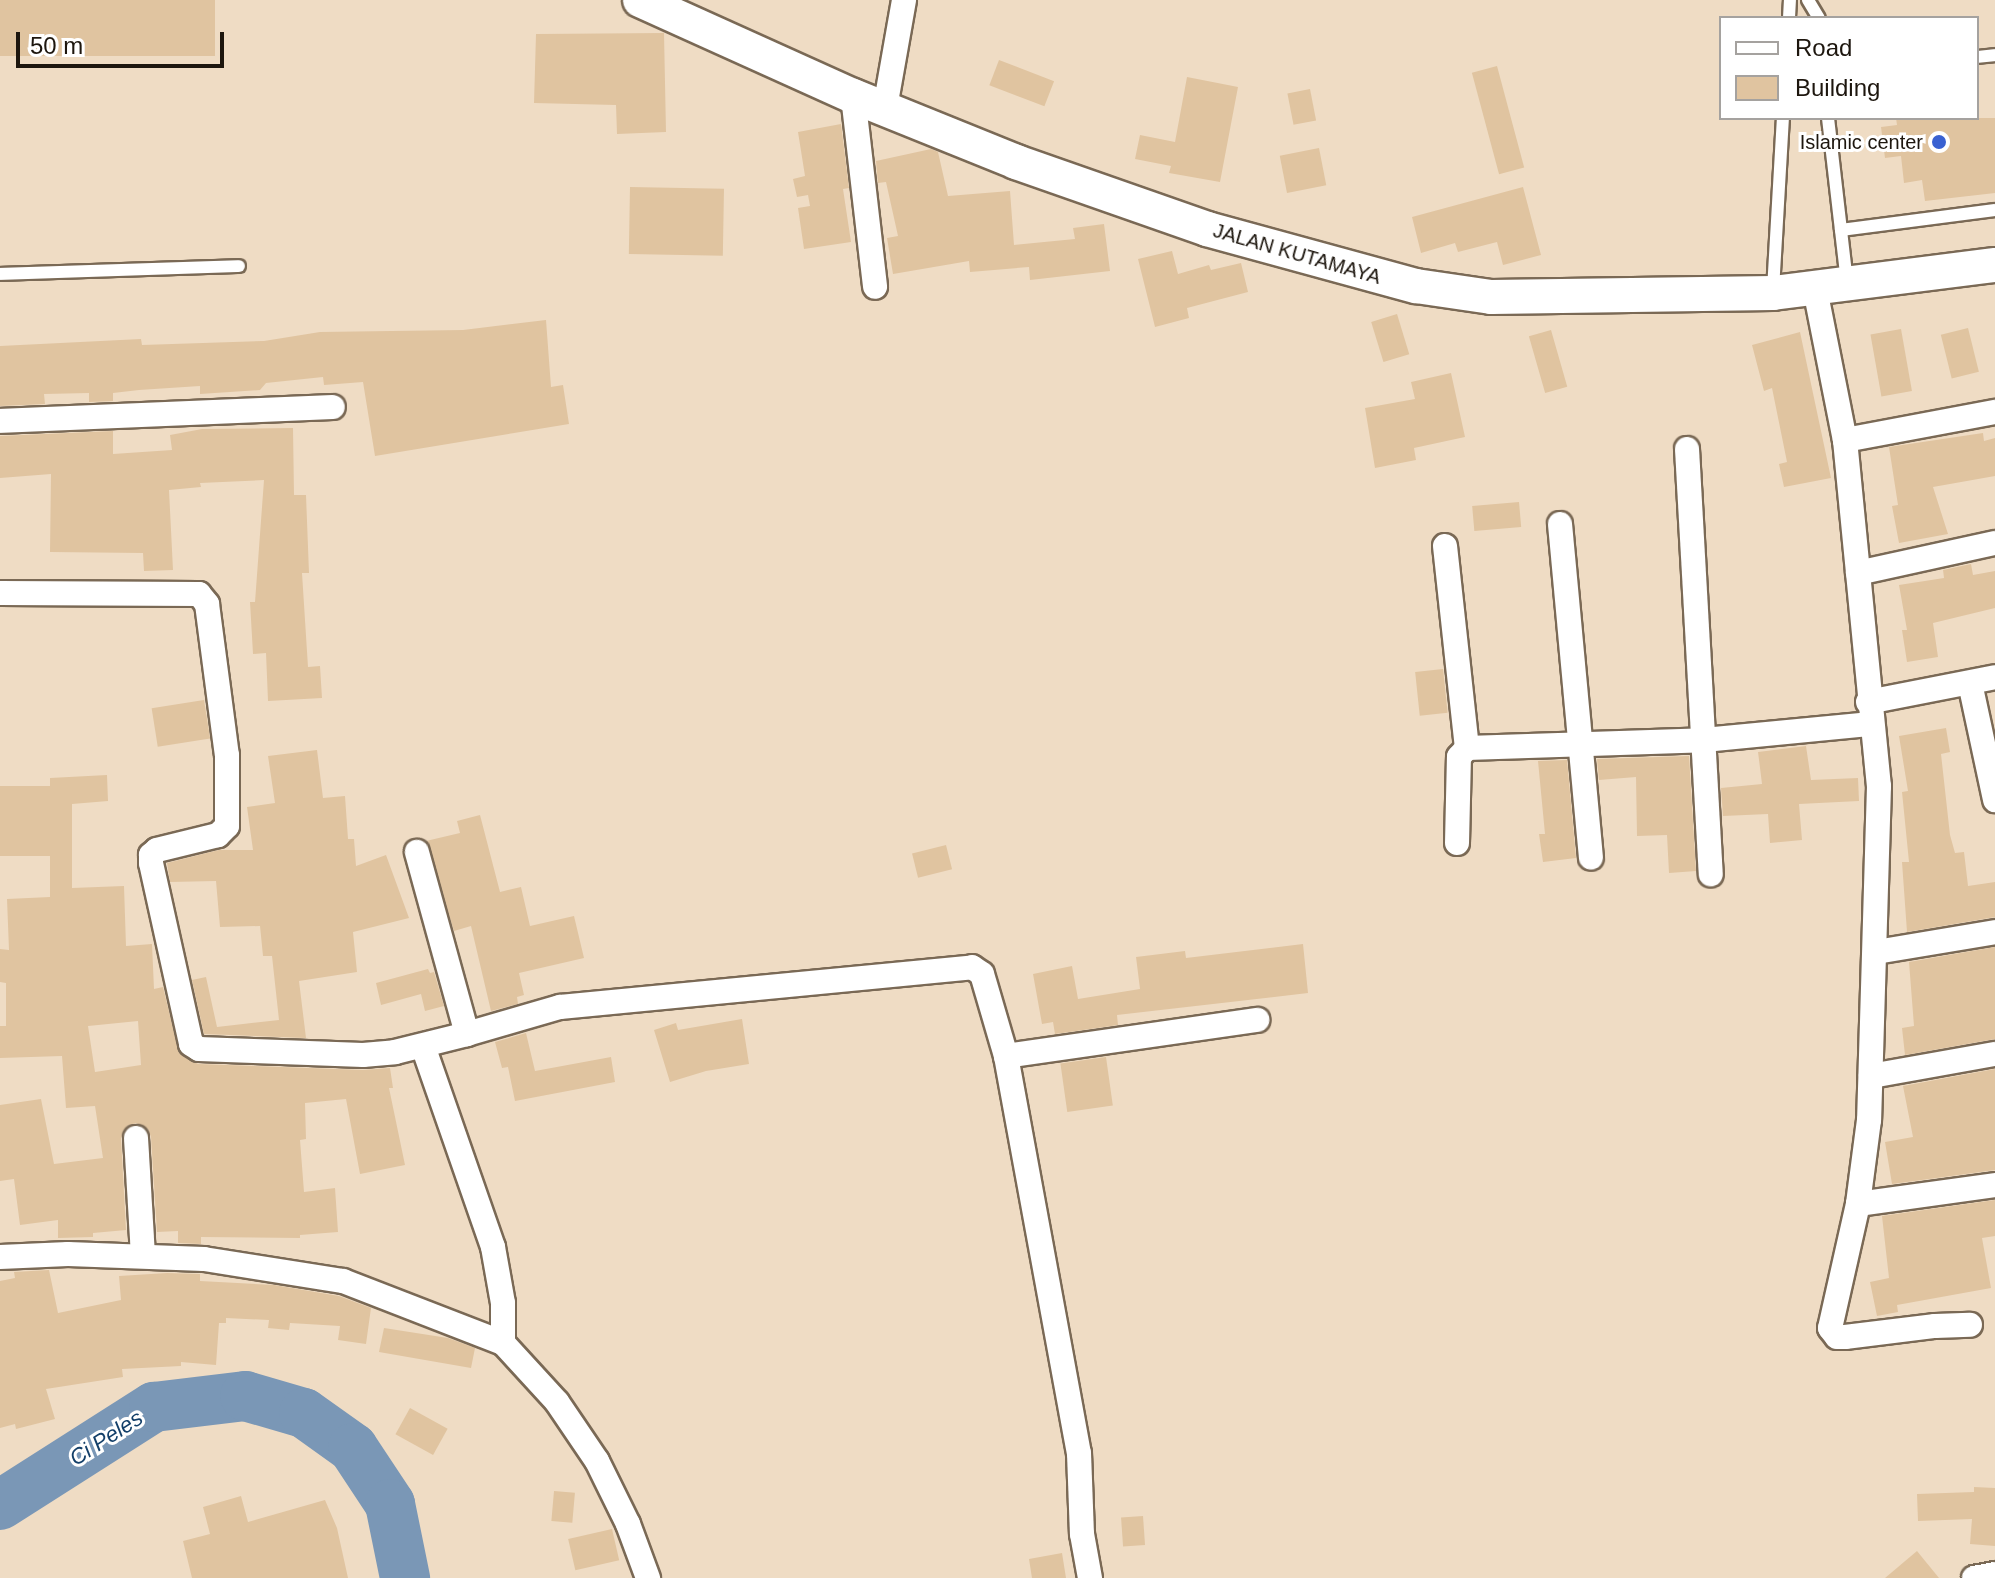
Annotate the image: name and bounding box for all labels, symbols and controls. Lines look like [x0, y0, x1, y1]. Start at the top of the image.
scale bar [20, 16, 228, 66]
legend [1719, 16, 1979, 120]
text: 50 m [30, 32, 83, 59]
text: Road [1795, 34, 1852, 61]
text: Building [1795, 74, 1880, 101]
place label: Islamic center [1800, 130, 1923, 154]
marker: Islamic center [1930, 133, 1948, 151]
street label: JALAN KUTAMAYA [1210, 219, 1384, 289]
water label: Ci Peles [64, 1405, 148, 1471]

